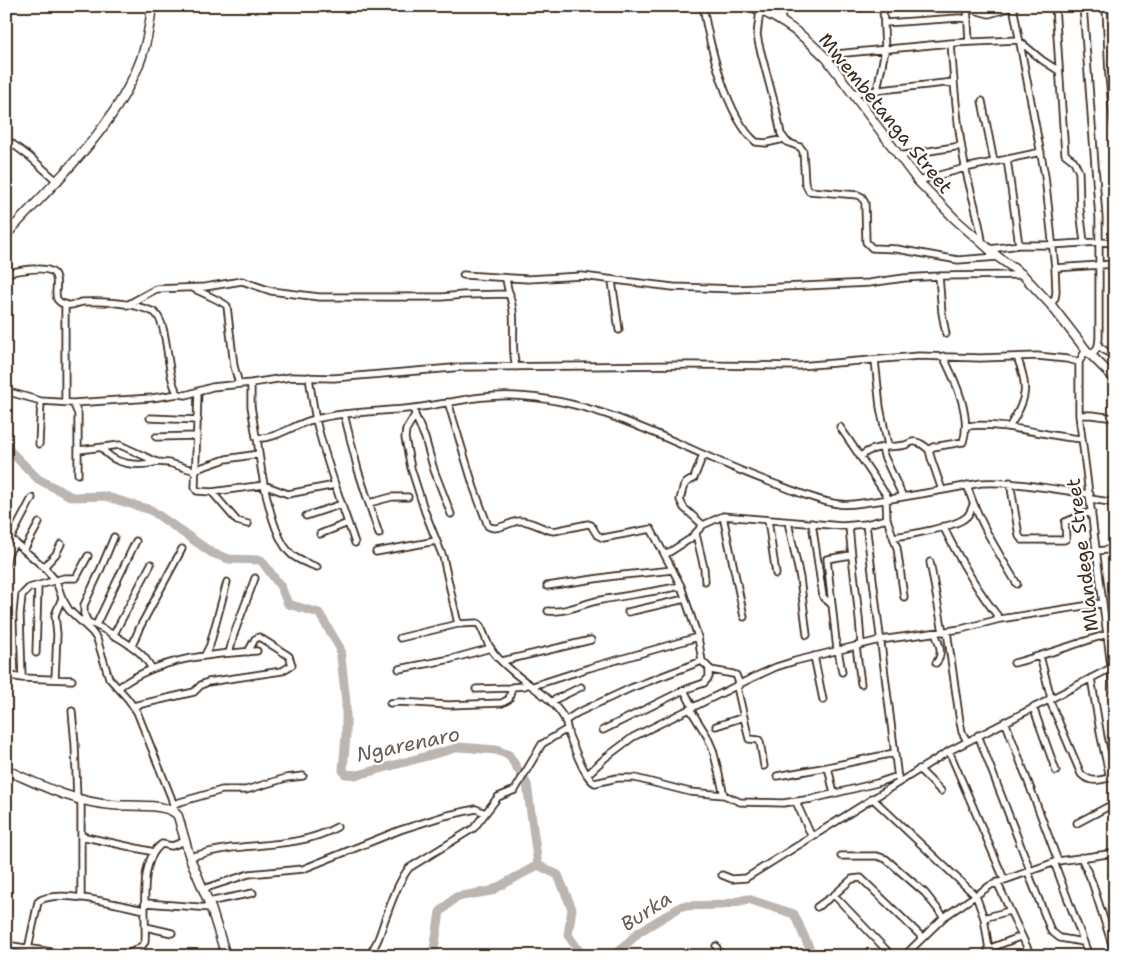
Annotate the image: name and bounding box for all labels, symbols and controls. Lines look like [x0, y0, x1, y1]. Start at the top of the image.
street label: Mwembetanga Street [813, 28, 958, 199]
street label: Mlandege Street [1061, 477, 1104, 633]
water label: Ngarenaro [354, 720, 462, 768]
water label: Burka [616, 885, 676, 937]

